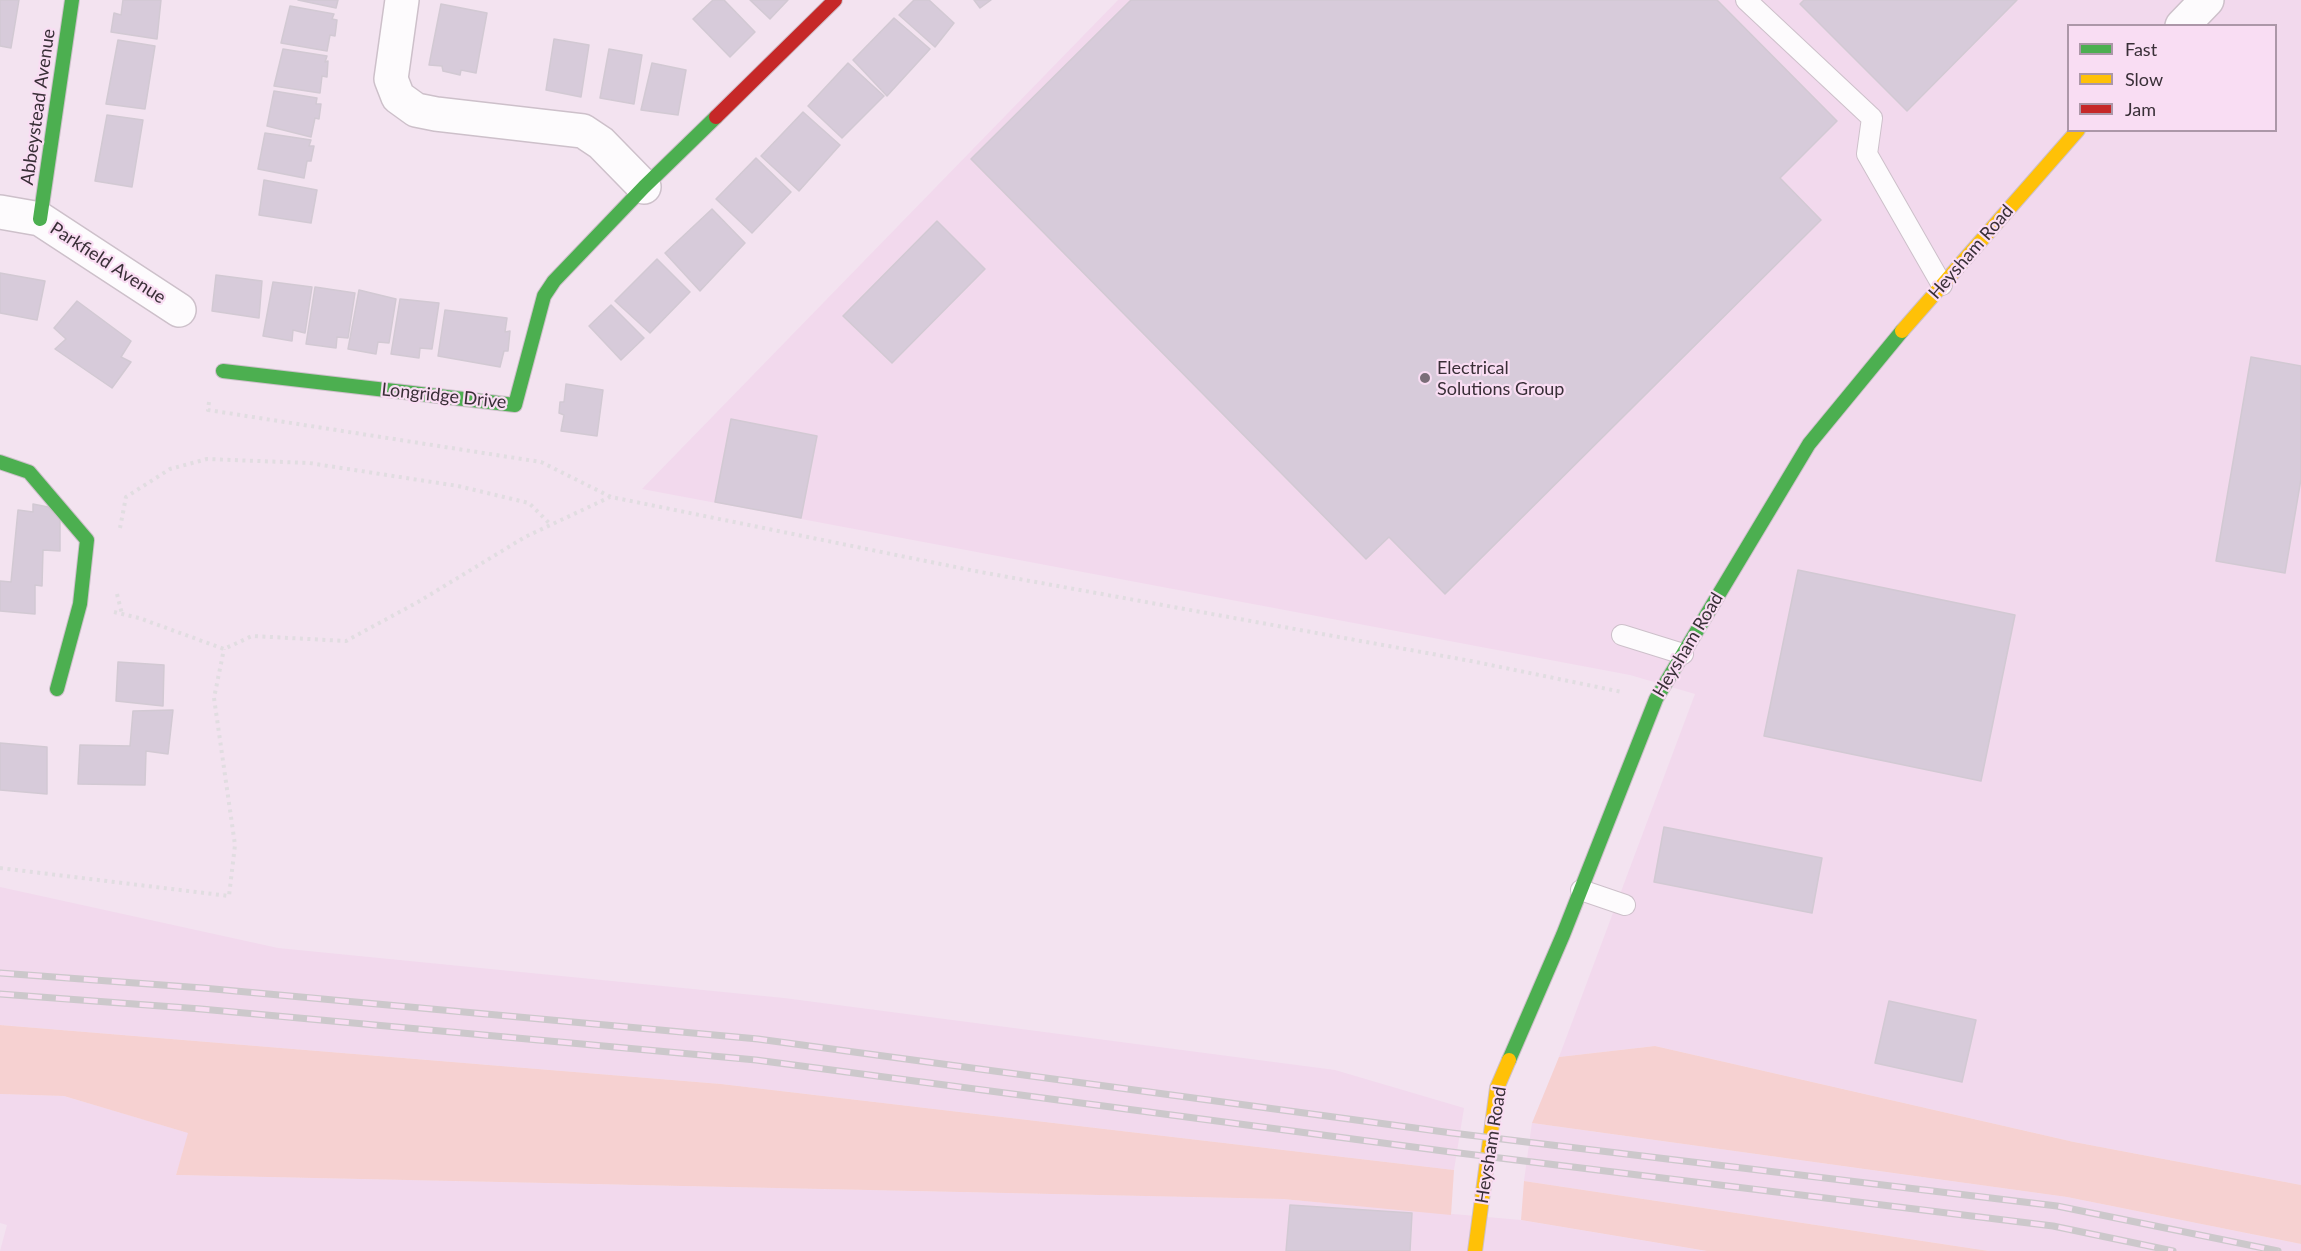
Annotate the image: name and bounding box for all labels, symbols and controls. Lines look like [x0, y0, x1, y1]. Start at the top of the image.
legend [2067, 24, 2277, 132]
street label: Abbeystead Avenue [16, 27, 60, 187]
text: Fast [2125, 38, 2157, 60]
text: Slow [2125, 68, 2163, 90]
text: Jam [2125, 98, 2156, 120]
street label: Heysham Road [1924, 200, 2018, 304]
street label: Parkfield Avenue [46, 218, 170, 308]
place label: Electrical Solutions Group [1437, 357, 1564, 400]
marker: Electrical Solutions Group [1418, 371, 1432, 385]
street label: Longridge Drive [381, 379, 507, 413]
street label: Heysham Road [1648, 589, 1728, 701]
street label: Heysham Road [1471, 1085, 1511, 1205]

